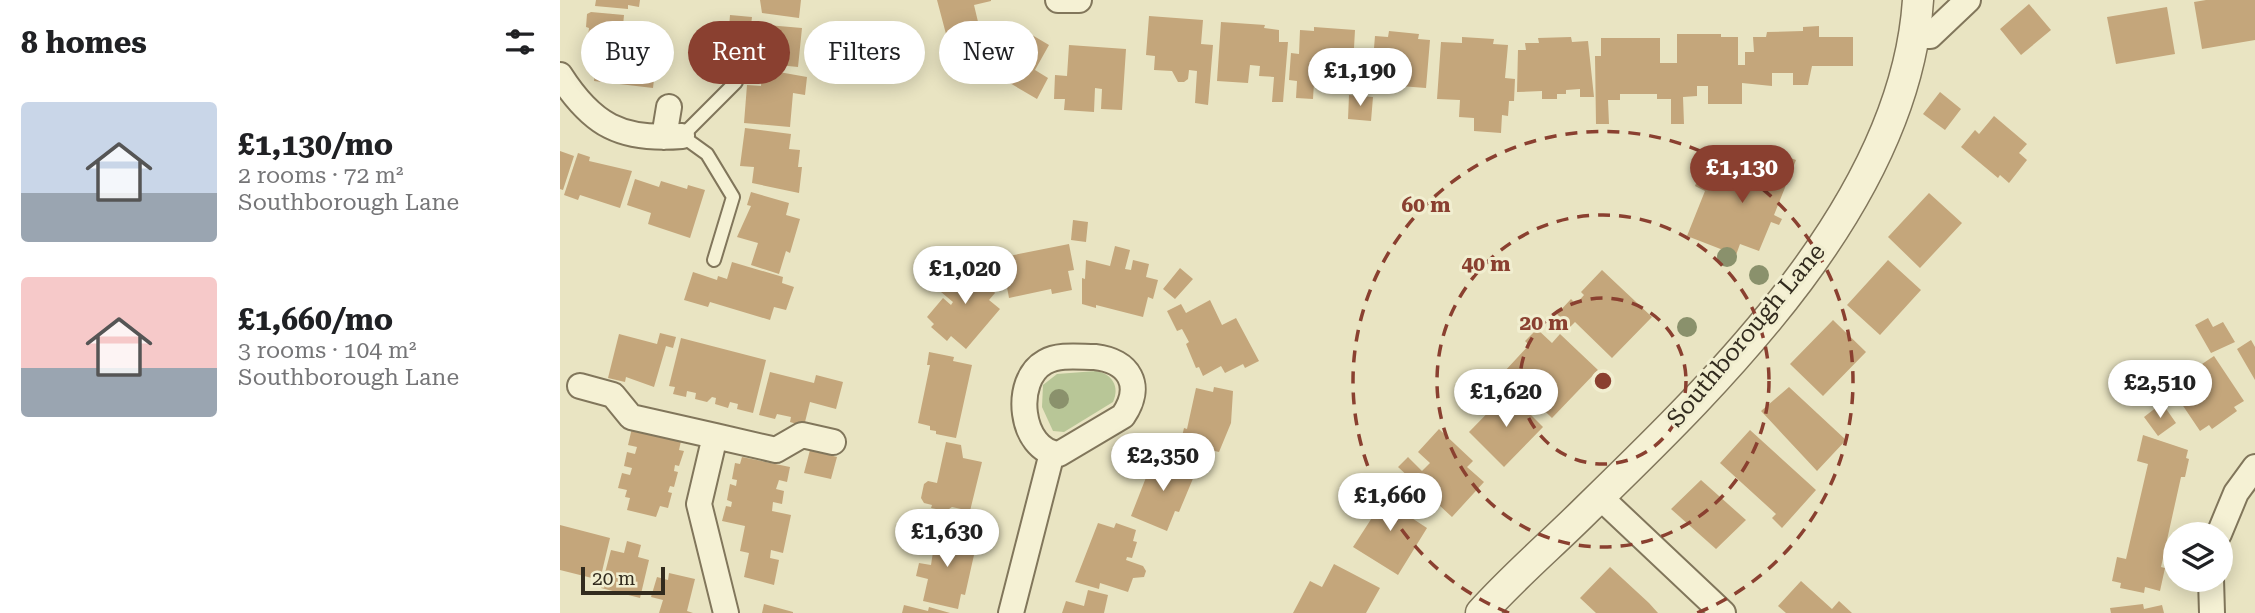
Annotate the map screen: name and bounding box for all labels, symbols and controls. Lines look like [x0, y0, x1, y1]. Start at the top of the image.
chip: Buy [581, 21, 674, 84]
chip: Rent [688, 21, 790, 84]
chip: Filters [804, 21, 925, 84]
chip: New [939, 21, 1038, 84]
icon: filters [501, 23, 539, 61]
text: 8 homes [21, 25, 147, 60]
pin: £1,190 [1303, 48, 1417, 108]
text: £1,190 [1324, 57, 1396, 84]
text: £1,130/mo [238, 127, 393, 162]
icon: home [77, 130, 161, 214]
pin: £1,130 [1685, 146, 1799, 205]
text: £1,130 [1706, 154, 1778, 181]
text: 2 rooms · 72 m² [238, 162, 404, 189]
text: Southborough Lane [238, 189, 459, 216]
text: 60 m [1401, 193, 1451, 217]
street label: Southborough Lane [1661, 238, 1831, 432]
pin: £1,020 [908, 246, 1022, 306]
text: 40 m [1461, 252, 1511, 276]
text: £1,020 [929, 255, 1001, 282]
text: £1,660/mo [238, 302, 393, 337]
icon: home [77, 305, 161, 389]
text: 20 m [1519, 311, 1569, 335]
text: 3 rooms · 104 m² [238, 337, 416, 364]
pin: £2,510 [2103, 360, 2217, 420]
text: Southborough Lane [238, 364, 459, 391]
centre of rings [1591, 369, 1615, 393]
text: £2,510 [2124, 369, 2196, 396]
pin: £1,620 [1449, 370, 1563, 429]
text: £1,620 [1470, 378, 1542, 405]
pin: £2,350 [1106, 434, 1220, 493]
text: £2,350 [1127, 442, 1199, 469]
pin: £1,660 [1333, 474, 1447, 533]
text: £1,660 [1354, 482, 1426, 509]
pin: £1,630 [890, 510, 1004, 569]
text: £1,630 [911, 518, 983, 545]
map controls [2163, 522, 2233, 592]
button: layers [2163, 522, 2233, 592]
scale bar [581, 564, 665, 596]
text: 20 m [592, 567, 635, 590]

